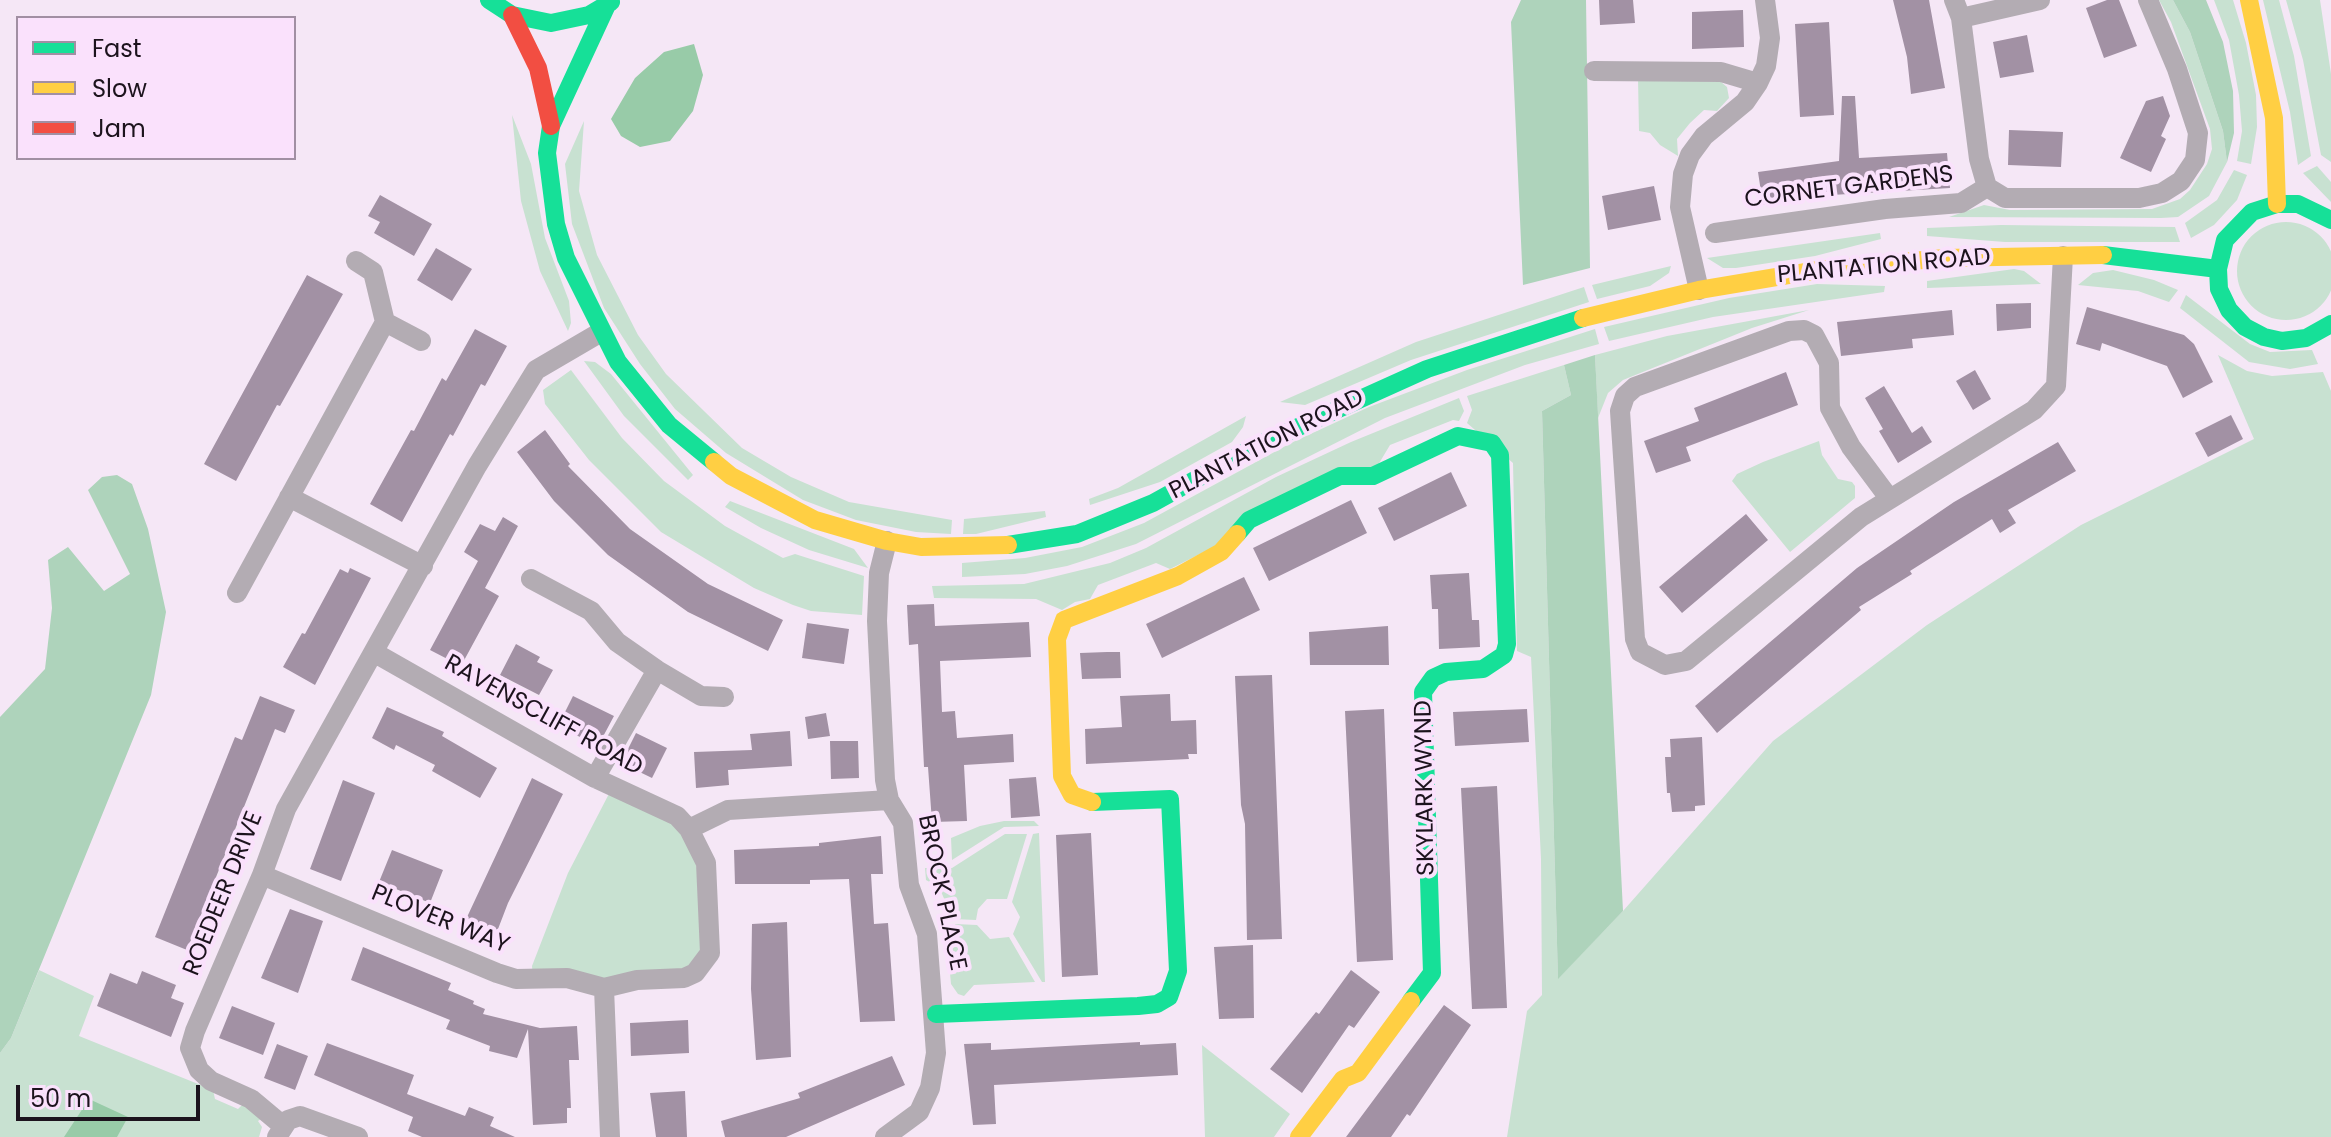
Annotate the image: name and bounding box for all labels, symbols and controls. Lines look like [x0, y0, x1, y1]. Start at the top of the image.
legend [16, 16, 296, 160]
text: Fast [92, 32, 142, 65]
text: Slow [92, 72, 147, 105]
text: Jam [92, 112, 146, 145]
street label: CORNET GARDENS [1743, 161, 1955, 215]
street label: PLANTATION ROAD [1776, 243, 1992, 291]
street label: PLANTATION ROAD [1165, 384, 1369, 506]
street label: RAVENSCLIFF ROAD [439, 650, 647, 782]
street label: SKYLARK WYND [1410, 700, 1442, 876]
street label: ROEDEER DRIVE [178, 808, 270, 980]
street label: BROCK PLACE [910, 812, 972, 974]
street label: PLOVER WAY [367, 879, 513, 961]
scale bar [20, 1069, 204, 1119]
text: 50 m [30, 1082, 91, 1115]

